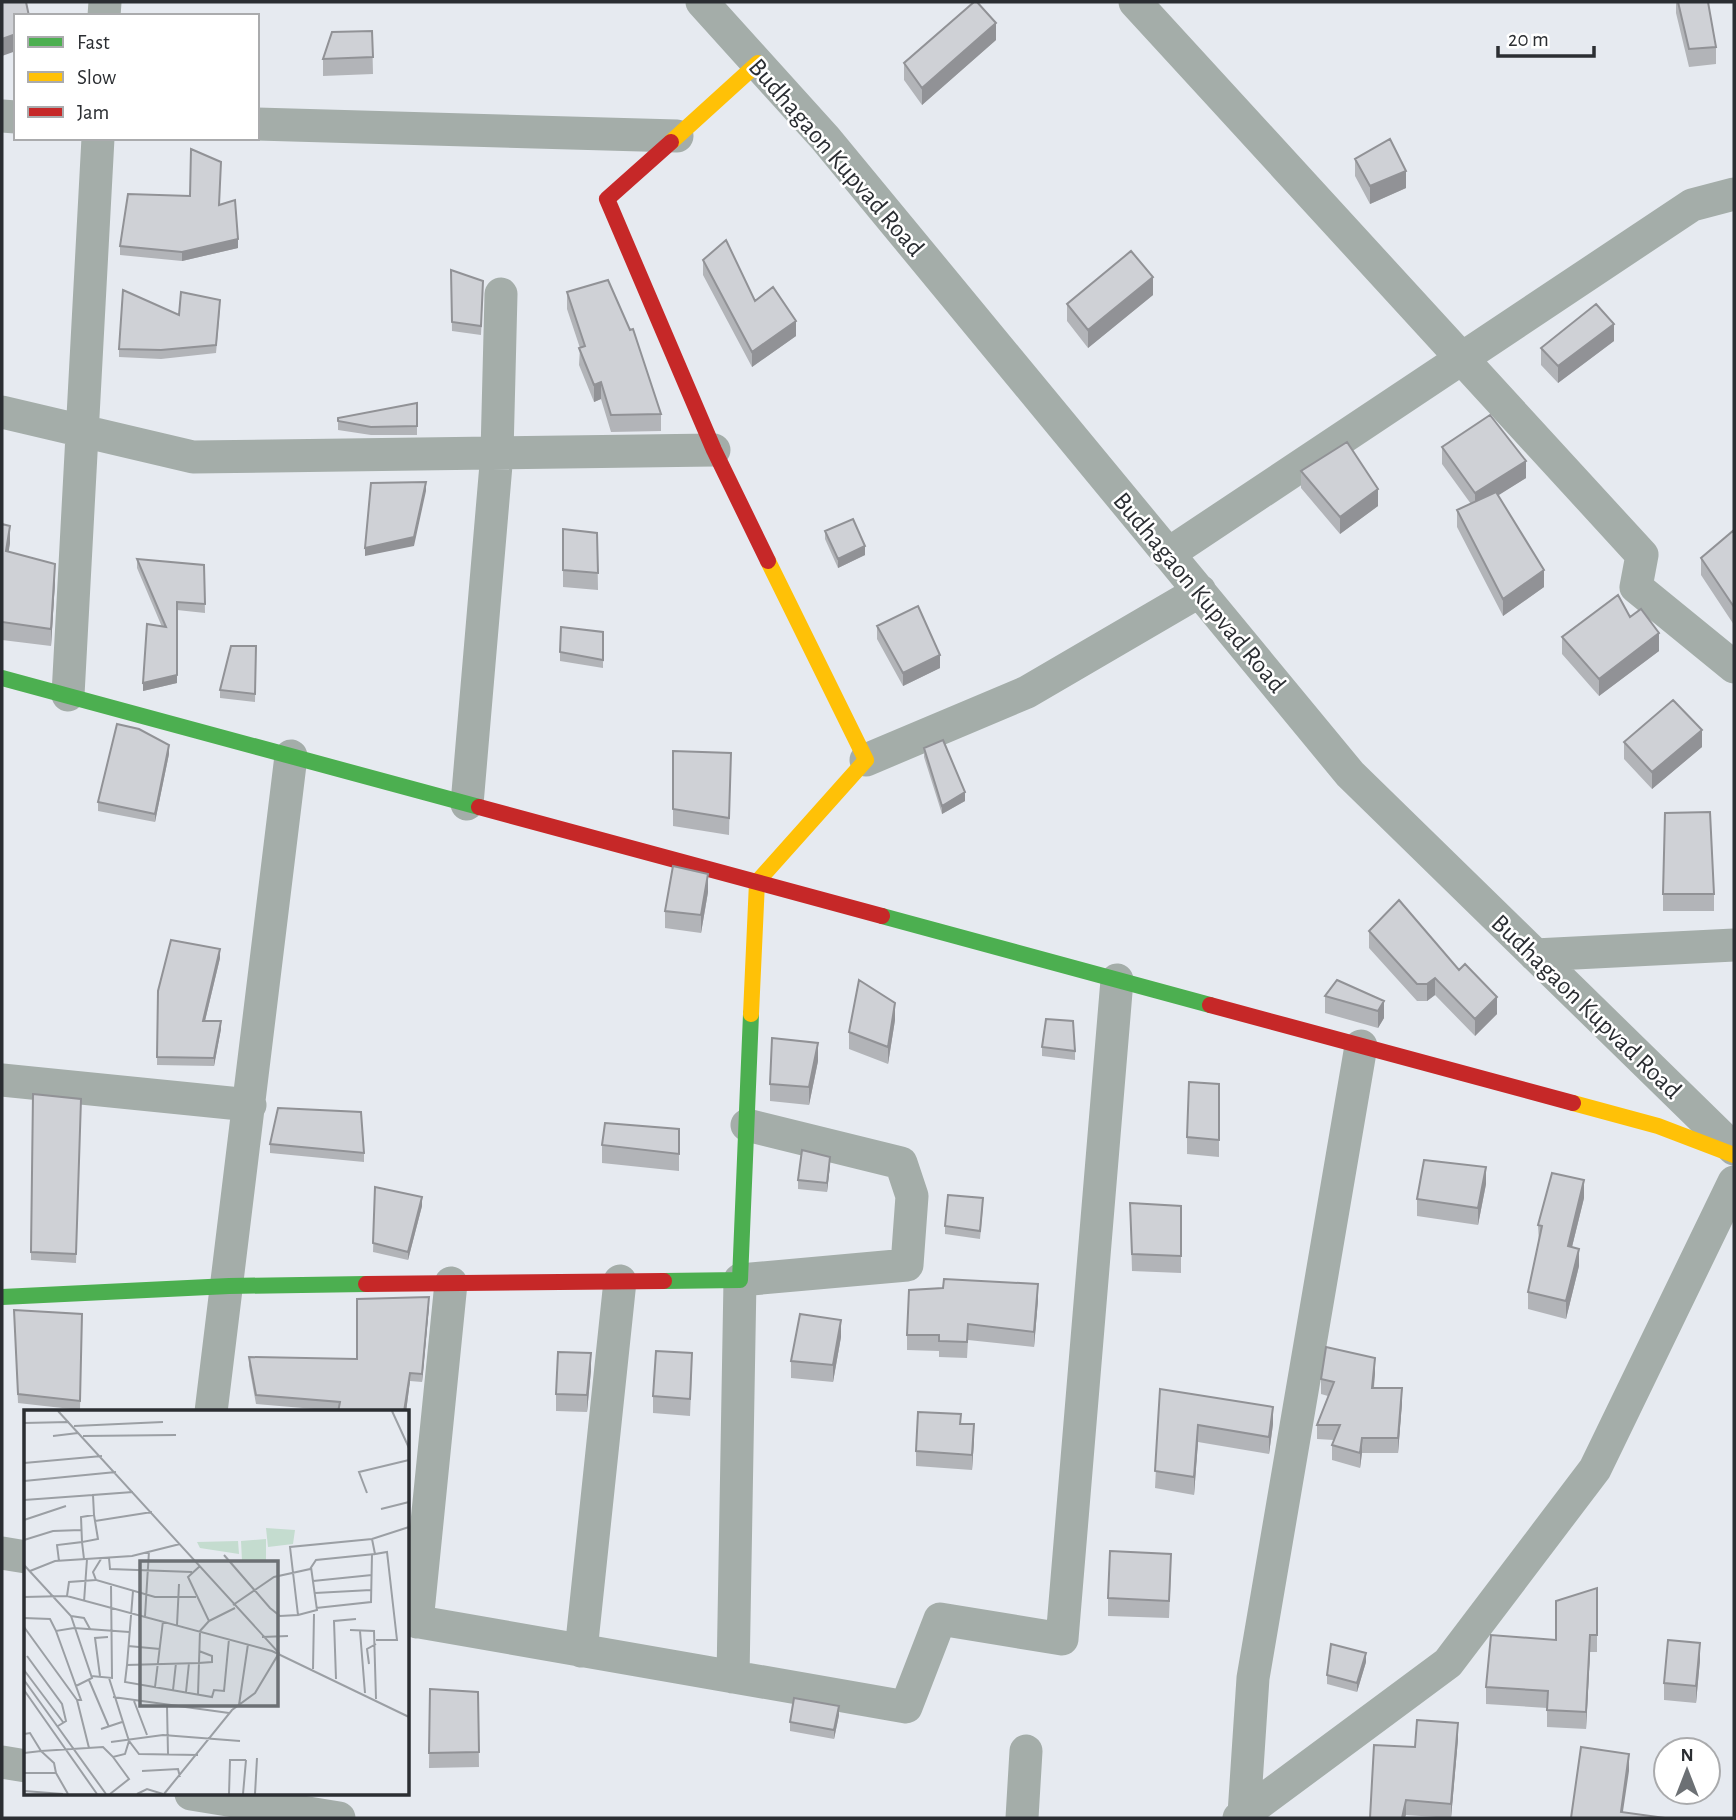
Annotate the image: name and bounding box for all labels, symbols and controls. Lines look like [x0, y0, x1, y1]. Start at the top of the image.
legend [14, 14, 259, 140]
scale bar [1498, 14, 1594, 58]
text: 20 m [1508, 29, 1549, 50]
text: Fast [77, 32, 110, 53]
street label: Budhagaon Kupvad Road [744, 54, 929, 262]
text: Slow [77, 67, 116, 88]
text: Jam [77, 102, 109, 123]
street label: Budhagaon Kupvad Road [1108, 487, 1290, 698]
street label: Budhagaon Kupvad Road [1486, 910, 1686, 1104]
inset map [24, 1410, 410, 1796]
north arrow [1652, 1736, 1722, 1806]
text: N [1680, 1746, 1694, 1765]

